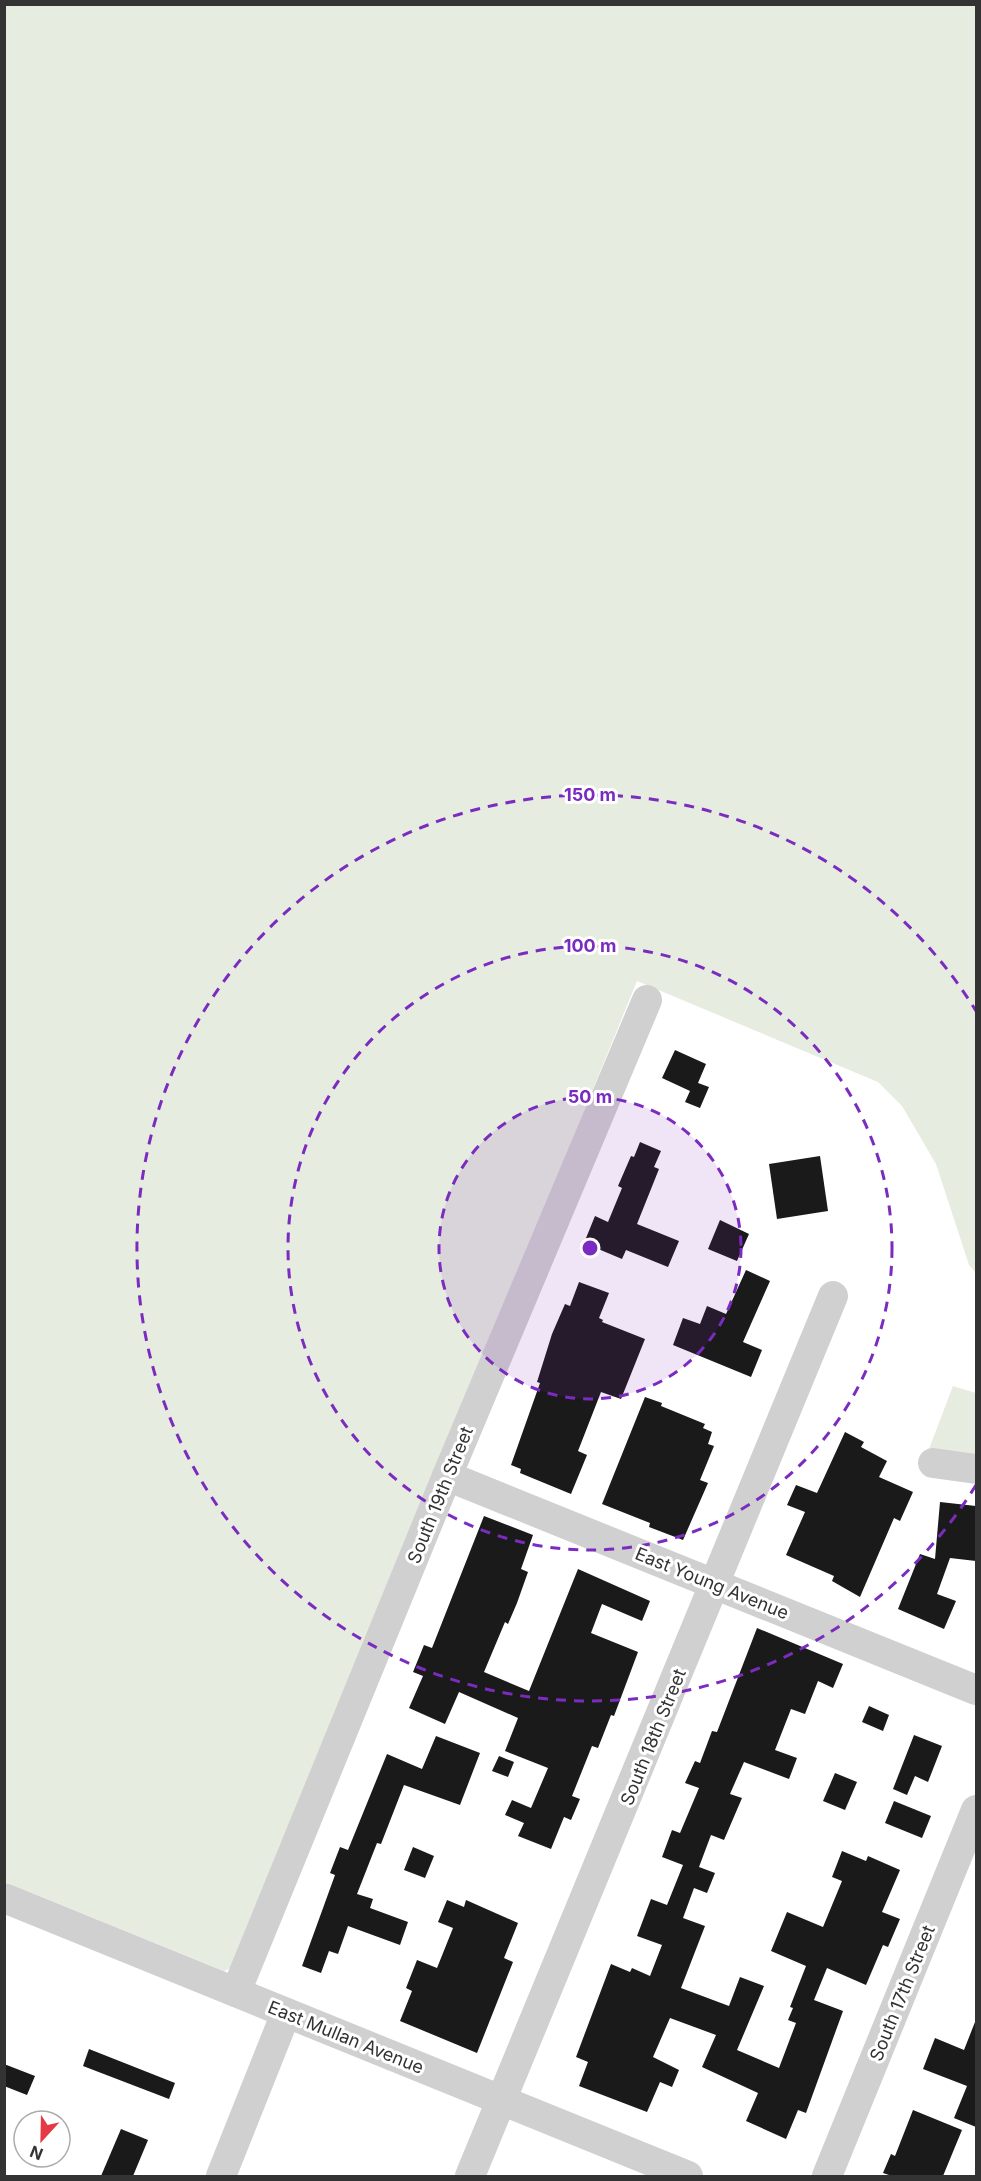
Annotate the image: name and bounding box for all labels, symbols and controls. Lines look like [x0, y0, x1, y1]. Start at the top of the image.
text: 150 m [564, 784, 616, 805]
text: 100 m [564, 935, 616, 956]
text: 50 m [568, 1086, 612, 1107]
centre of rings [580, 1238, 600, 1258]
street label: South 19th Street [403, 1423, 477, 1566]
street label: East Young Avenue [632, 1543, 792, 1623]
street label: South 18th Street [616, 1666, 690, 1808]
street label: South 17th Street [865, 1922, 939, 2064]
street label: East Mullan Avenue [265, 1996, 427, 2078]
north arrow [12, 2109, 72, 2169]
text: N [27, 2141, 46, 2164]

